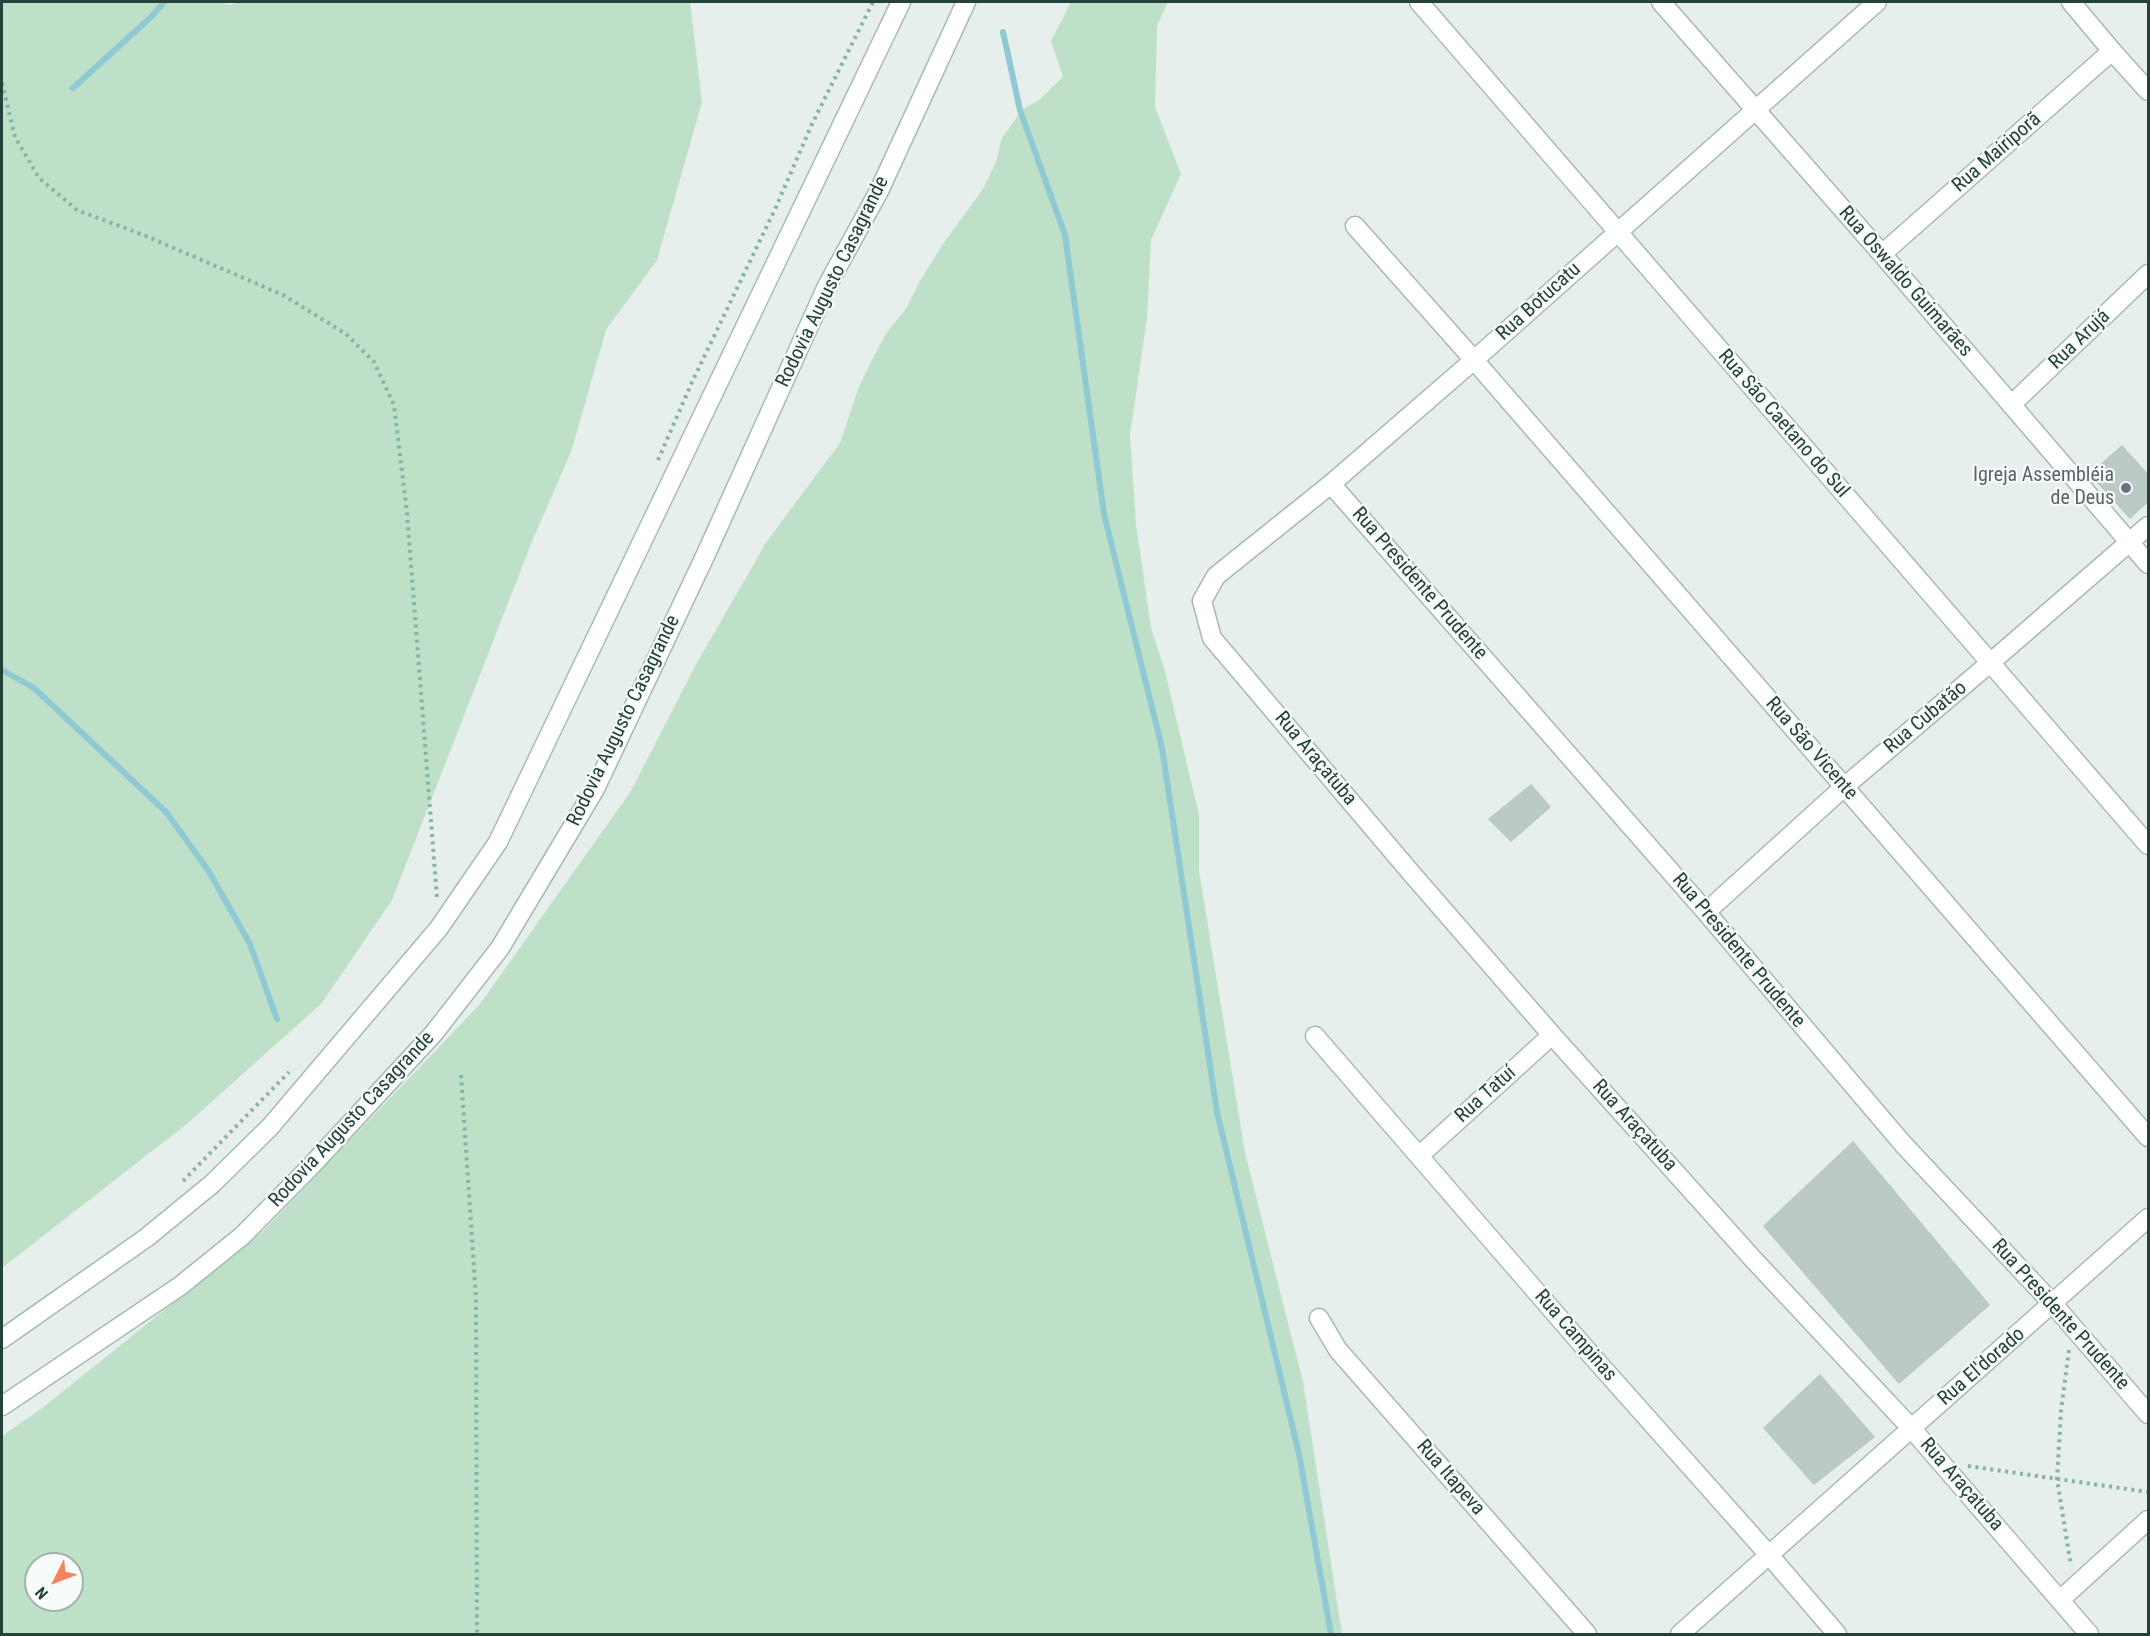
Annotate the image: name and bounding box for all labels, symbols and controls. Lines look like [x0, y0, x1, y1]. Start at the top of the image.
street label: Rua Mairiporã [1948, 108, 2046, 198]
street label: Rodovia Augusto Casagrande [771, 173, 895, 391]
street label: Rua Oswaldo Guimarães [1833, 202, 1977, 362]
street label: Rua Botucatu [1492, 258, 1586, 346]
street label: Rua Arujá [2044, 305, 2116, 375]
street label: Rua São Caetano do Sul [1712, 345, 1854, 503]
place label: Igreja Assembléia de Deus [1973, 464, 2114, 511]
marker: Igreja Assembléia de Deus [2119, 481, 2133, 495]
street label: Rua Presidente Prudente [1346, 503, 1492, 665]
street label: Rodovia Augusto Casagrande [562, 612, 686, 830]
street label: Rua Cubatão [1880, 677, 1972, 759]
street label: Rua São Vicente [1760, 693, 1862, 805]
street label: Rua Araçatuba [1269, 707, 1361, 811]
street label: Rua Presidente Prudente [1666, 869, 1810, 1033]
street label: Rodovia Augusto Casagrande [264, 1027, 440, 1213]
street label: Rua Tatuí [1451, 1061, 1521, 1129]
street label: Rua Araçatuba [1587, 1075, 1681, 1177]
street label: Rua Presidente Prudente [1986, 1235, 2134, 1395]
street label: Rua Campinas [1529, 1285, 1621, 1387]
street label: Rua El'dorado [1934, 1323, 2030, 1411]
street label: Rua Araçatuba [1914, 1434, 2008, 1536]
street label: Rua Itapeva [1411, 1435, 1489, 1521]
north arrow [24, 1552, 84, 1612]
text: N [31, 1583, 52, 1603]

